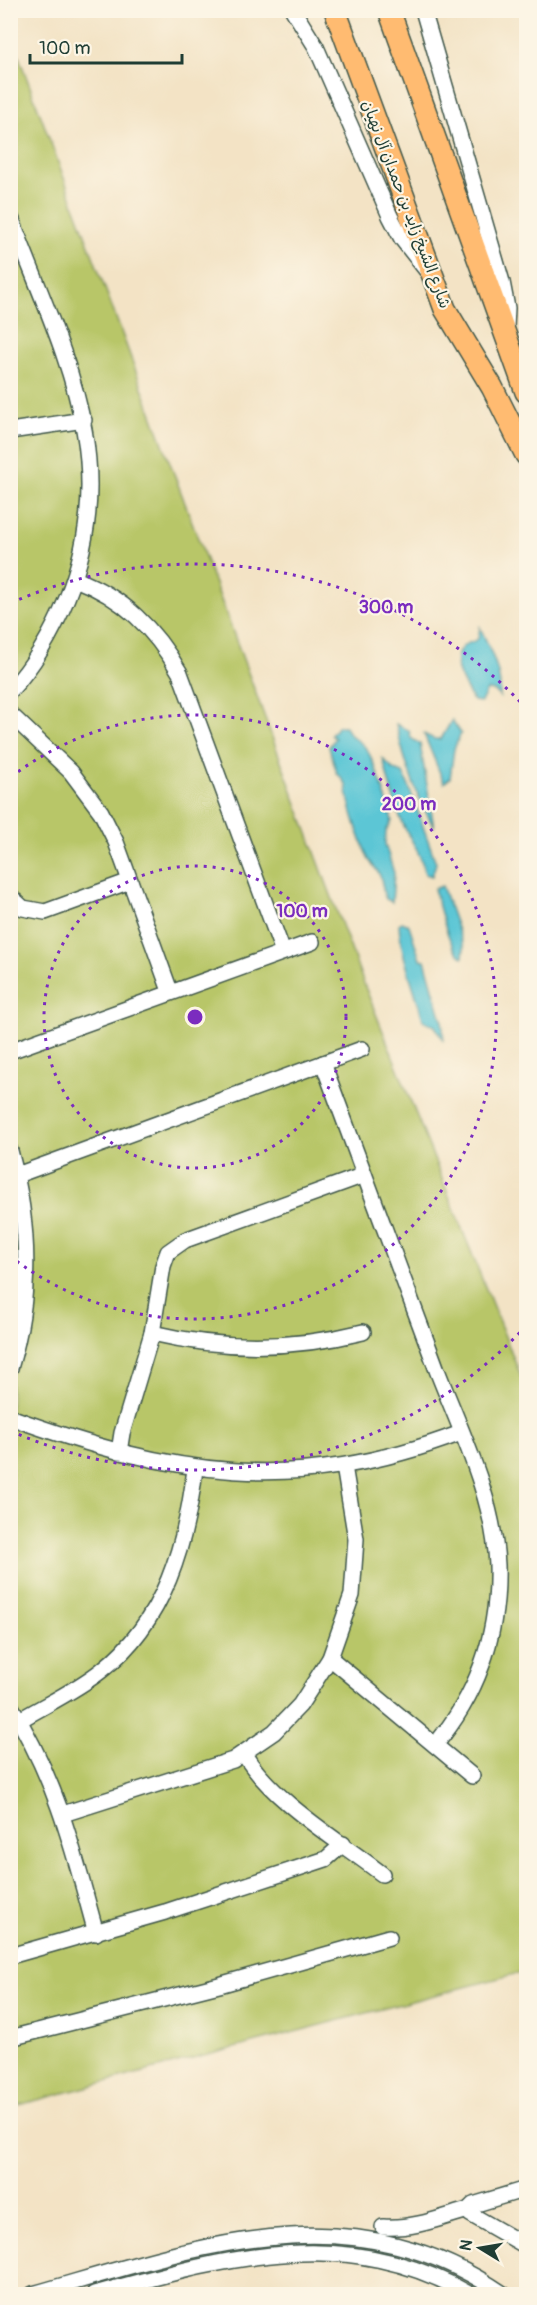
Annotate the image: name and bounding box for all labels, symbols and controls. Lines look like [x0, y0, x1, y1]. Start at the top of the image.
scale bar [30, 27, 182, 65]
text: 100 m [39, 37, 91, 60]
street label: شارع الشيخ زايد بن حمدان آل نهيان [356, 97, 455, 312]
text: 300 m [359, 596, 413, 619]
text: 200 m [382, 793, 436, 816]
text: 100 m [276, 900, 328, 923]
centre of rings [185, 1007, 205, 1027]
north arrow [450, 2218, 510, 2278]
text: N [455, 2238, 477, 2253]

